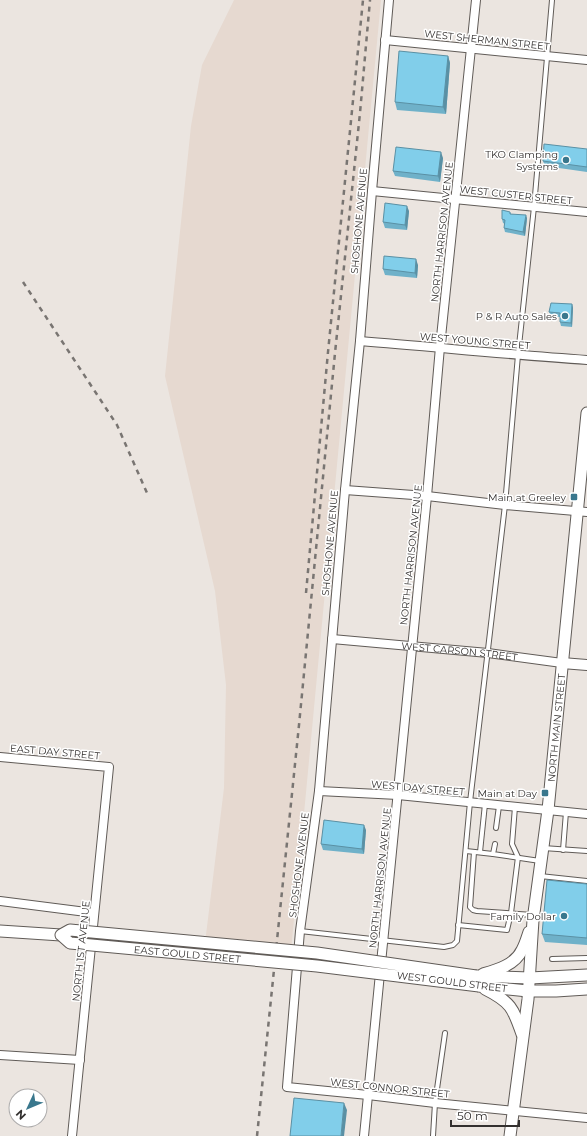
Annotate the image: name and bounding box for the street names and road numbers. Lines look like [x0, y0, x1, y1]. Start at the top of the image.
street label: WEST SHERMAN STREET [424, 27, 551, 53]
street label: NORTH HARRISON AVENUE [428, 161, 456, 303]
street label: SHOSHONE AVENUE [348, 167, 370, 274]
street label: WEST CUSTER STREET [459, 183, 573, 207]
street label: WEST YOUNG STREET [419, 330, 531, 352]
street label: NORTH HARRISON AVENUE [397, 484, 425, 626]
street label: SHOSHONE AVENUE [319, 489, 341, 596]
street label: WEST CARSON STREET [401, 639, 519, 663]
street label: NORTH MAIN STREET [544, 673, 568, 783]
street label: EAST DAY STREET [9, 742, 101, 762]
street label: WEST DAY STREET [371, 777, 466, 799]
street label: NORTH HARRISON AVENUE [366, 807, 394, 949]
street label: SHOSHONE AVENUE [286, 811, 312, 918]
street label: NORTH 1ST AVENUE [69, 900, 93, 1002]
street label: EAST GOULD STREET [133, 942, 242, 965]
street label: WEST GOULD STREET [396, 969, 508, 995]
street label: WEST CONNOR STREET [330, 1075, 451, 1101]

